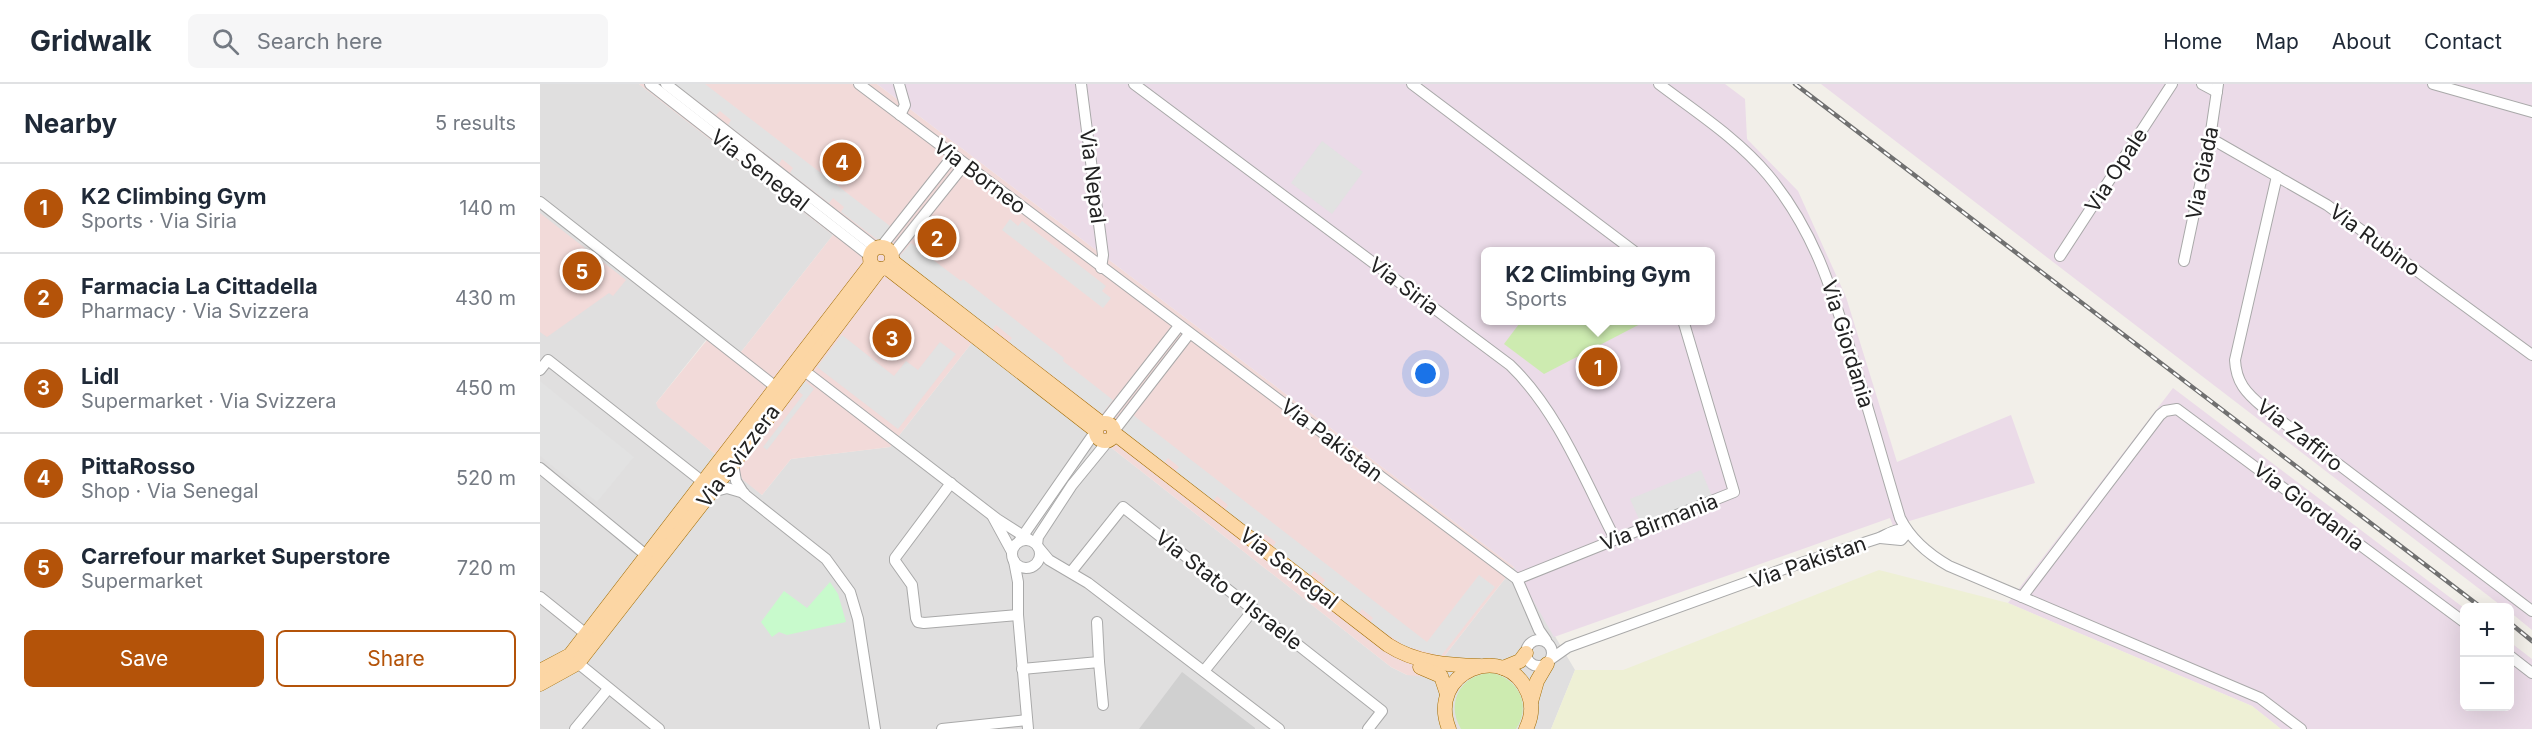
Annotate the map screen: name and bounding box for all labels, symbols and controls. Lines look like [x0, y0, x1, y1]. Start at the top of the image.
search box [188, 14, 608, 68]
text: Gridwalk [30, 24, 152, 58]
icon: search [209, 25, 242, 58]
text: Search here [257, 28, 382, 54]
text: Home [2163, 29, 2222, 54]
text: Map [2255, 29, 2299, 54]
text: About [2332, 29, 2391, 54]
text: Contact [2424, 29, 2502, 54]
text: Nearby [24, 108, 117, 139]
text: 5 results [435, 111, 516, 135]
street label: Via Opale [2080, 123, 2152, 217]
street label: Via Senegal [706, 124, 814, 216]
street label: Via Giada [2181, 124, 2223, 222]
street label: Via Nepal [1075, 127, 1111, 225]
street label: Via Borneo [929, 133, 1031, 219]
pin: 4 [822, 140, 862, 184]
text: K2 Climbing Gym [81, 183, 267, 209]
text: 1 [39, 196, 48, 220]
text: 140 m [459, 196, 516, 220]
street label: Via Rubino [2325, 199, 2425, 281]
text: Sports · Via Siria [81, 209, 237, 233]
pin: 2 [918, 216, 956, 260]
popup [1481, 247, 1715, 325]
pin: 5 [562, 248, 602, 294]
street label: Via Siria [1364, 252, 1444, 320]
text: K2 Climbing Gym [1505, 261, 1691, 287]
text: Farmacia La Cittadella [81, 273, 318, 299]
street label: Via Giordania [1817, 277, 1879, 411]
text: 2 [37, 286, 50, 310]
text: 430 m [455, 286, 516, 310]
text: Sports [1505, 287, 1567, 311]
text: Pharmacy · Via Svizzera [81, 299, 309, 323]
pin: 3 [872, 316, 912, 360]
pin: 1 [1578, 344, 1618, 390]
your location [1411, 359, 1440, 388]
text: Lidl [81, 363, 119, 389]
text: 3 [37, 376, 50, 400]
text: 450 m [455, 376, 516, 400]
text: Supermarket · Via Svizzera [81, 389, 336, 413]
street label: Via Pakistan [1276, 393, 1388, 487]
street label: Via Zaffiro [2252, 394, 2348, 476]
street label: Via Svizzera [691, 400, 785, 512]
text: PittaRosso [81, 453, 195, 479]
street label: Via Giordania [2249, 456, 2369, 556]
text: 4 [37, 466, 50, 490]
text: 520 m [456, 466, 516, 490]
text: Shop · Via Senegal [81, 479, 259, 503]
street label: Via Birmania [1597, 488, 1721, 556]
street label: Via Senegal [1235, 522, 1343, 614]
street label: Via Stato d'Israele [1150, 525, 1308, 655]
street label: Via Pakistan [1747, 530, 1869, 594]
text: Carrefour market Superstore [81, 543, 390, 569]
text: 5 [37, 556, 50, 580]
text: 720 m [457, 556, 516, 580]
text: Supermarket [81, 569, 203, 593]
map controls [2460, 603, 2514, 711]
button: + [2460, 603, 2514, 657]
button: Save [24, 630, 264, 687]
button: Share [276, 630, 516, 687]
button: − [2460, 657, 2514, 711]

